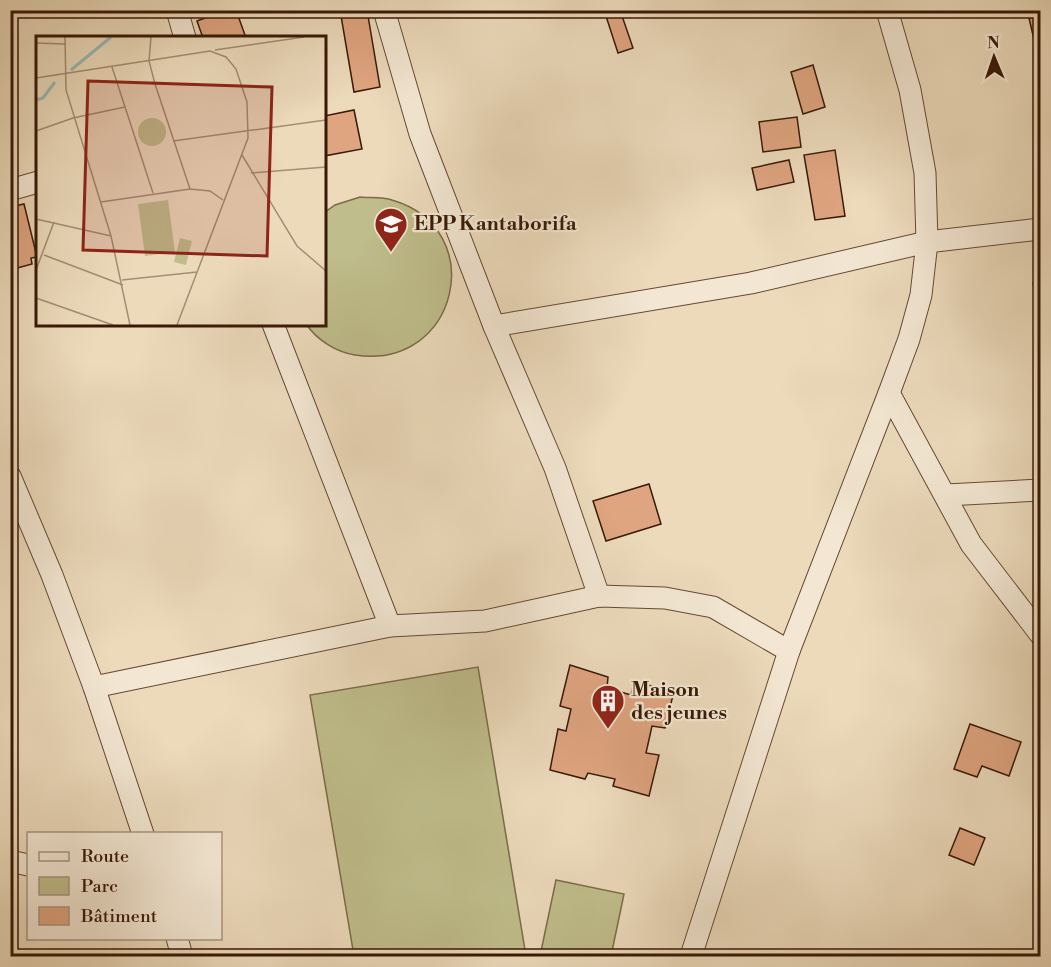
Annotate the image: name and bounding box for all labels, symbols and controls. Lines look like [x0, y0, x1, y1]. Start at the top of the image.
north arrow [964, 27, 1024, 87]
text: N [987, 33, 1001, 53]
inset map [36, 36, 326, 326]
school or university icon: EPP Kantaborifa [373, 206, 409, 253]
place label: EPP Kantaborifa [414, 212, 577, 237]
place label: Maison des jeunes [631, 678, 727, 726]
building icon: Maison des jeunes [590, 683, 626, 730]
legend [27, 832, 222, 940]
text: Route [81, 845, 129, 868]
text: Parc [81, 875, 118, 898]
text: Bâtiment [80, 905, 158, 928]

